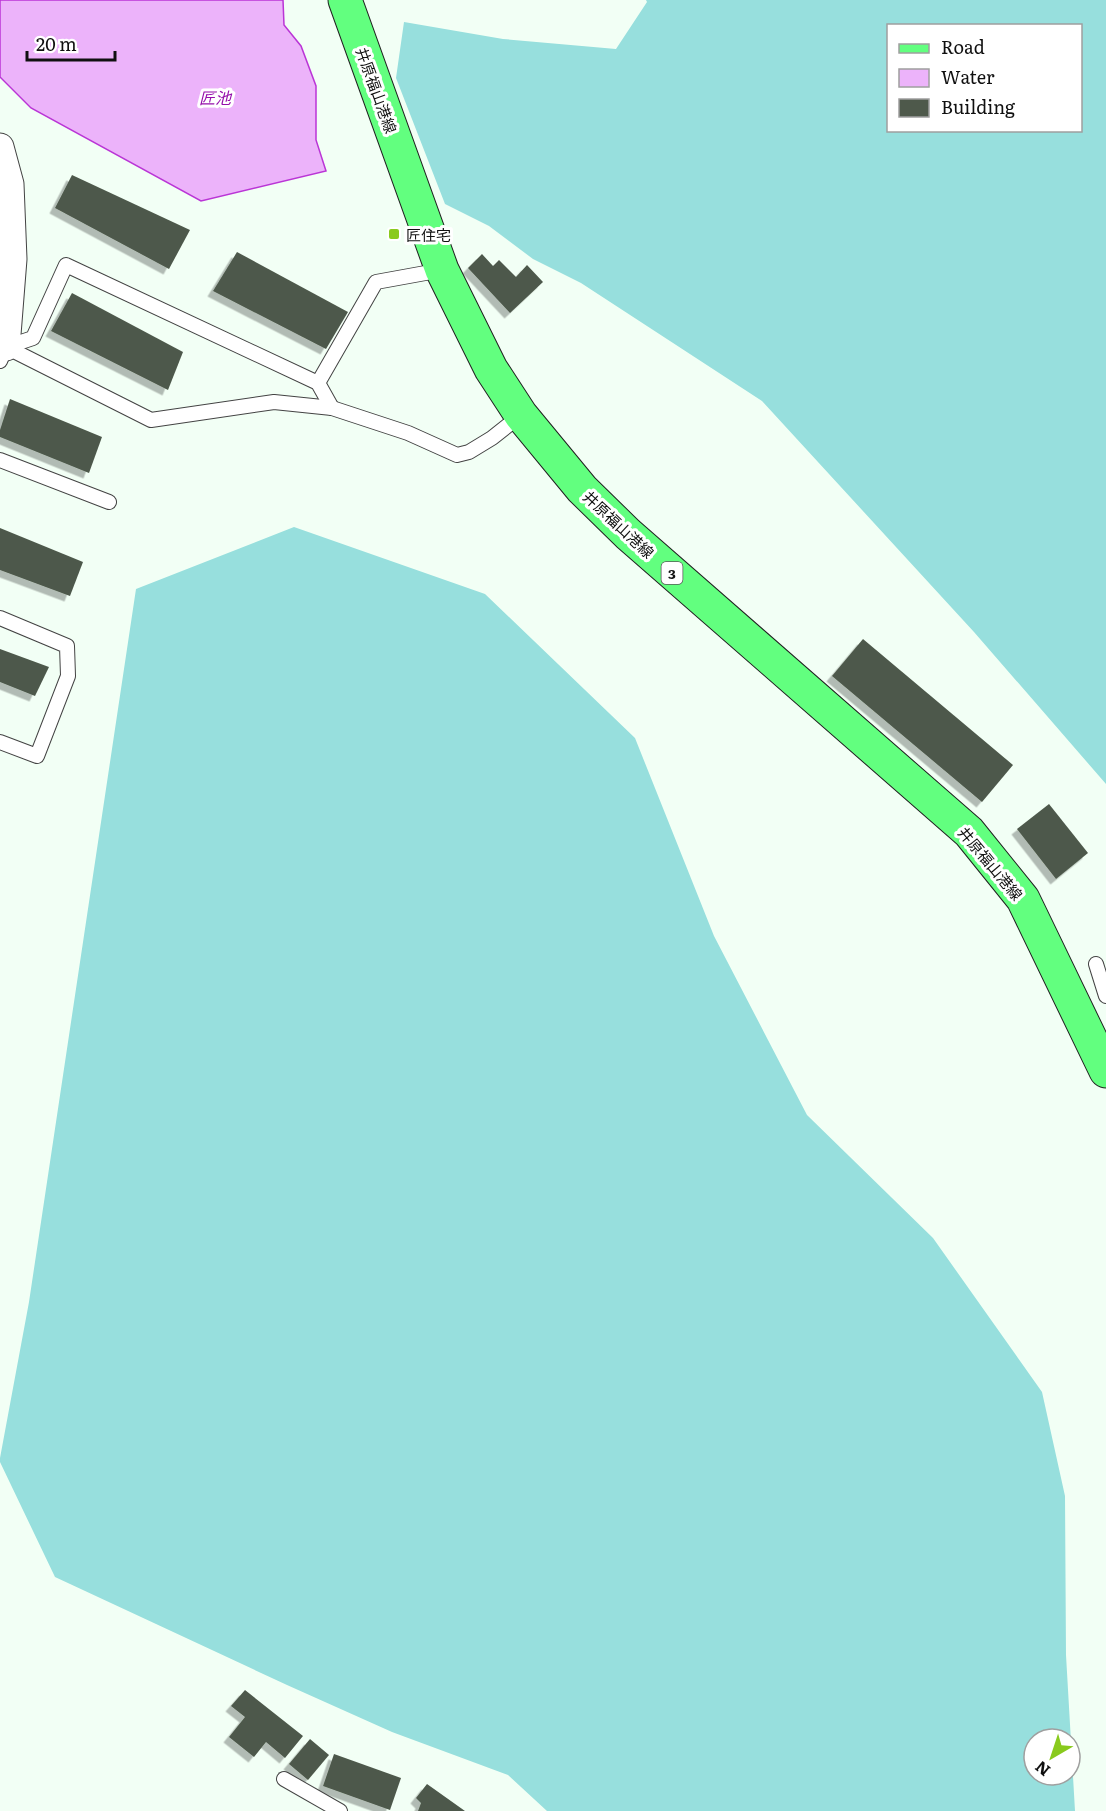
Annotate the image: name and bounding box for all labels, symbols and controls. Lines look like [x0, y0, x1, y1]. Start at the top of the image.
scale bar [27, 24, 116, 62]
legend [887, 24, 1082, 132]
text: 20 m [36, 30, 77, 57]
text: Road [941, 33, 985, 60]
street label: 井原福山港線 [351, 44, 403, 136]
text: Water [941, 63, 995, 90]
water label: 匠池 [199, 85, 233, 109]
text: Building [941, 93, 1016, 120]
place label: 匠住宅 [406, 223, 451, 246]
marker: 匠住宅 [387, 227, 401, 241]
street label: 井原福山港線 [578, 485, 660, 563]
road number: 3 [662, 562, 682, 584]
street label: 井原福山港線 [953, 821, 1029, 905]
north arrow [1022, 1727, 1082, 1787]
text: N [1029, 1756, 1055, 1783]

